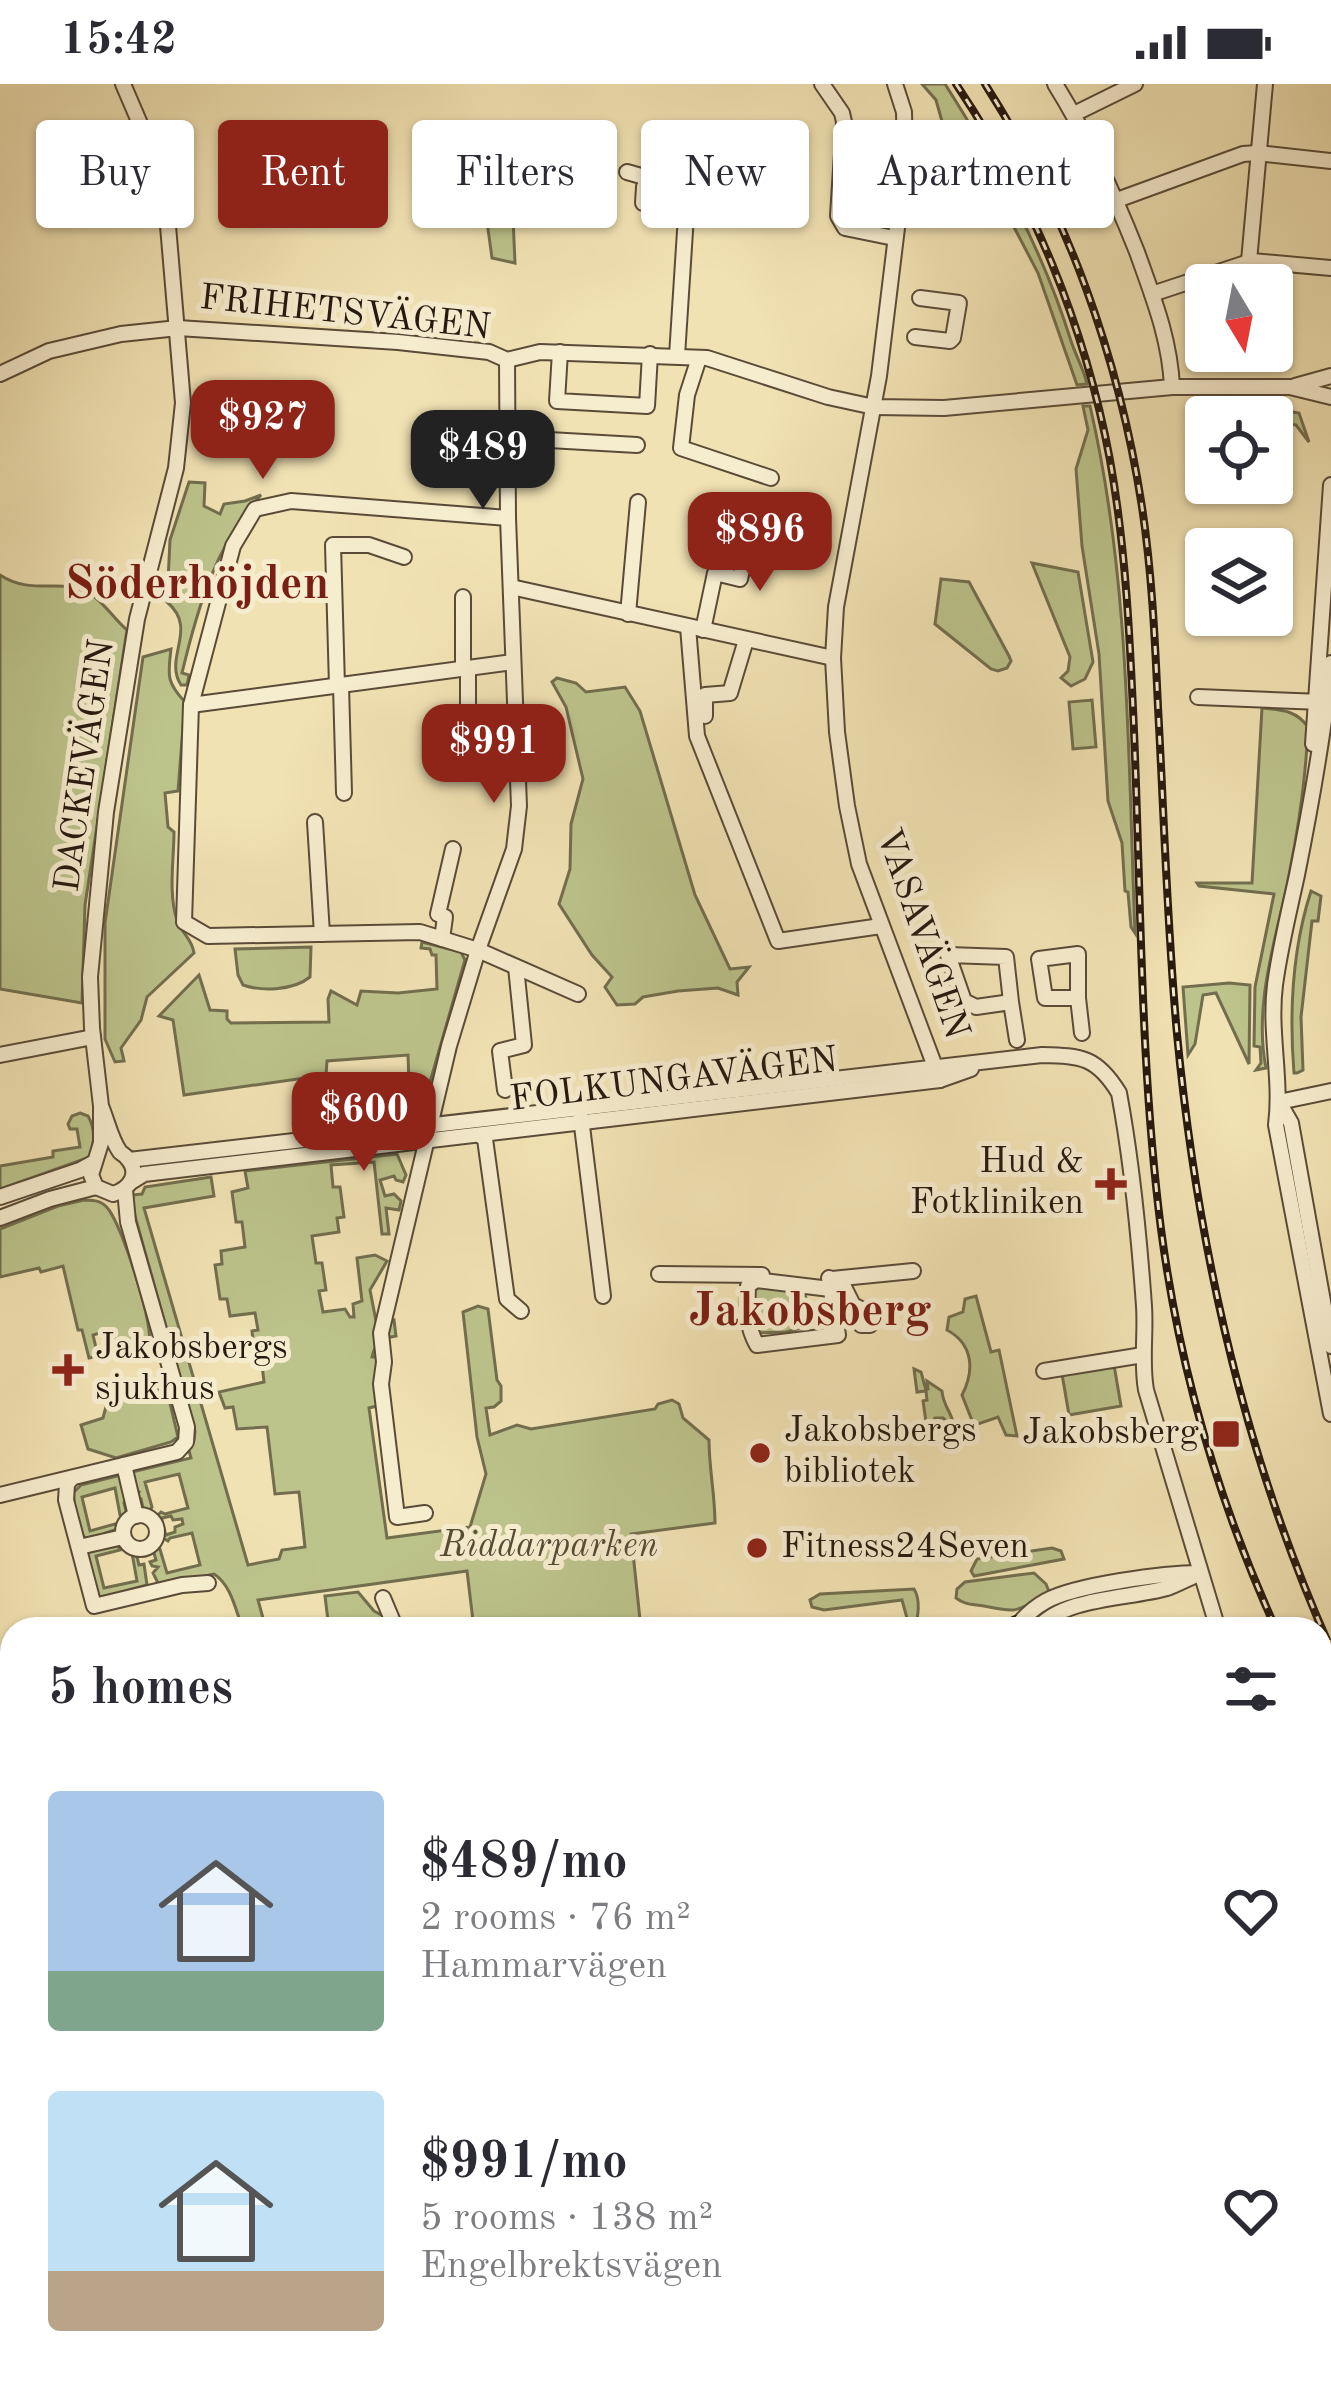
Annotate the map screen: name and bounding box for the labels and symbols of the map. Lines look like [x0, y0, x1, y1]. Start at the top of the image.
north arrow [1185, 264, 1293, 372]
street label: FRIHETSVÄGEN [198, 275, 493, 347]
pin: $927 [192, 380, 334, 482]
pin: $489 [412, 410, 554, 512]
pin: $896 [689, 492, 831, 594]
district label: Söderhöjden [65, 561, 329, 609]
street label: DACKEVÄGEN [45, 637, 122, 895]
pin: $991 [423, 704, 565, 806]
street label: VASAVÄGEN [868, 822, 980, 1044]
street label: FOLKUNGAVÄGEN [507, 1037, 840, 1119]
pin: $600 [293, 1072, 435, 1174]
place label: Hud & Fotkliniken [910, 1145, 1084, 1222]
marker: Hud & Fotkliniken [1095, 1168, 1127, 1200]
district label: Jakobsberg [689, 1288, 932, 1336]
place label: Jakobsbergs sjukhus [95, 1331, 288, 1408]
marker: Jakobsbergs sjukhus [52, 1354, 84, 1386]
place label: Jakobsbergs bibliotek [784, 1414, 977, 1491]
place label: Jakobsberg [1022, 1416, 1200, 1452]
marker: Jakobsberg [1210, 1418, 1242, 1450]
marker: Jakobsbergs bibliotek [747, 1440, 773, 1466]
park label: Riddarparken [439, 1529, 658, 1565]
place label: Fitness24Seven [781, 1530, 1029, 1566]
marker: Fitness24Seven [744, 1535, 770, 1561]

